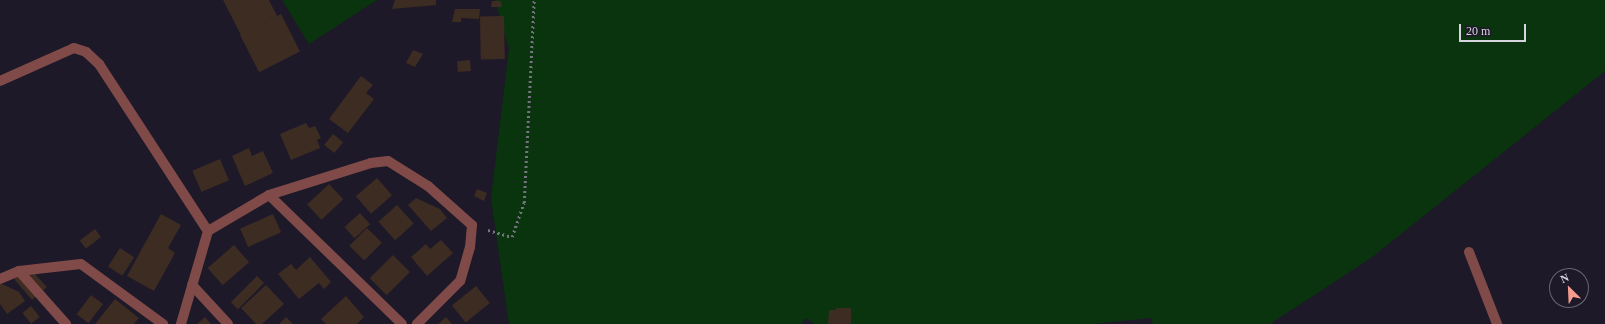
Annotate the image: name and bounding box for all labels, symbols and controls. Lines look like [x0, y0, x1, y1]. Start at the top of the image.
scale bar [1461, 16, 1528, 42]
text: 20 m [1466, 24, 1490, 38]
north arrow [1549, 268, 1589, 308]
text: N [1558, 271, 1571, 285]

